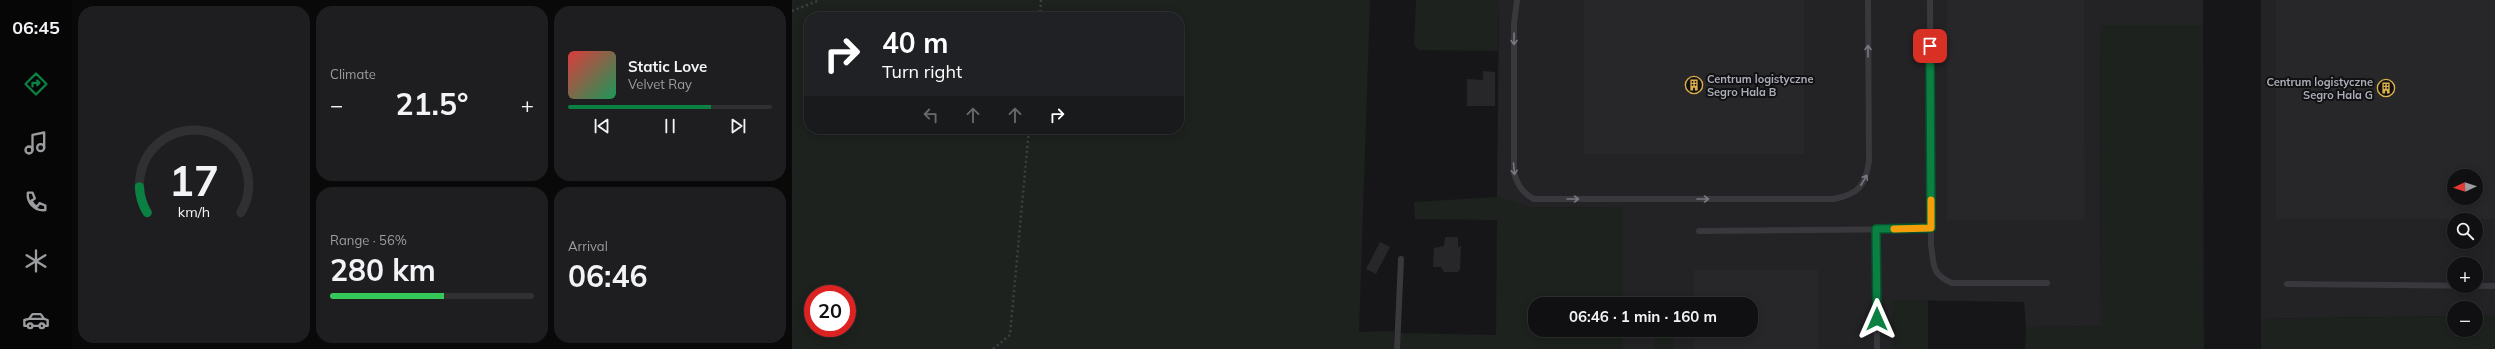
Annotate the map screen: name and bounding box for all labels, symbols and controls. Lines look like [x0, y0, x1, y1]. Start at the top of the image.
text: 06:45 [12, 16, 60, 39]
text: 40 m [882, 25, 948, 60]
icon: right [816, 28, 868, 80]
pin [1913, 29, 1947, 63]
one-way arrow [1510, 32, 1518, 45]
icon: arrive [1919, 35, 1941, 57]
one-way arrow [1864, 45, 1872, 58]
text: Static Love [628, 57, 707, 76]
text: Turn right [882, 60, 962, 83]
text: Climate [330, 66, 376, 82]
icon: directions [22, 70, 50, 98]
place label: Centrum logistyczne Segro Hala B [1707, 72, 1813, 99]
building icon: Centrum logistyczne Segro Hala B [1684, 75, 1704, 95]
place label: Centrum logistyczne Segro Hala G [2267, 75, 2373, 102]
text: Velvet Ray [628, 76, 692, 92]
building icon: Centrum logistyczne Segro Hala G [2376, 78, 2396, 98]
text: 21.5° [396, 85, 468, 123]
text: − [330, 91, 343, 119]
text: + [521, 91, 534, 119]
icon: left [920, 104, 942, 126]
icon: ahead [962, 104, 984, 126]
icon: ahead [1004, 104, 1026, 126]
icon: right [1046, 104, 1068, 126]
icon: previous [591, 115, 613, 137]
icon: pause [659, 115, 681, 137]
icon: next [727, 115, 749, 137]
icon: music [22, 129, 50, 157]
text: 17 [169, 153, 219, 205]
one-way arrow [1511, 162, 1518, 175]
north arrow [2447, 169, 2483, 205]
map controls [2447, 169, 2483, 337]
one-way arrow [1861, 174, 1868, 186]
icon: phone [22, 188, 50, 216]
one-way arrow [1566, 195, 1579, 203]
one-way arrow [1696, 195, 1709, 203]
text: km/h [178, 202, 210, 220]
button: search [2447, 213, 2483, 249]
text: Range · 56% [330, 232, 407, 248]
text: Arrival [568, 238, 608, 254]
icon: climate [22, 247, 50, 275]
text: 280 km [330, 251, 436, 289]
text: 06:46 [568, 257, 647, 295]
button: + [2447, 257, 2483, 293]
speed limit sign: 20 [804, 285, 856, 337]
position arrow [1856, 298, 1898, 340]
button: − [2447, 301, 2483, 337]
icon: car [22, 306, 50, 334]
text: 06:46 · 1 min · 160 m [1569, 307, 1717, 326]

